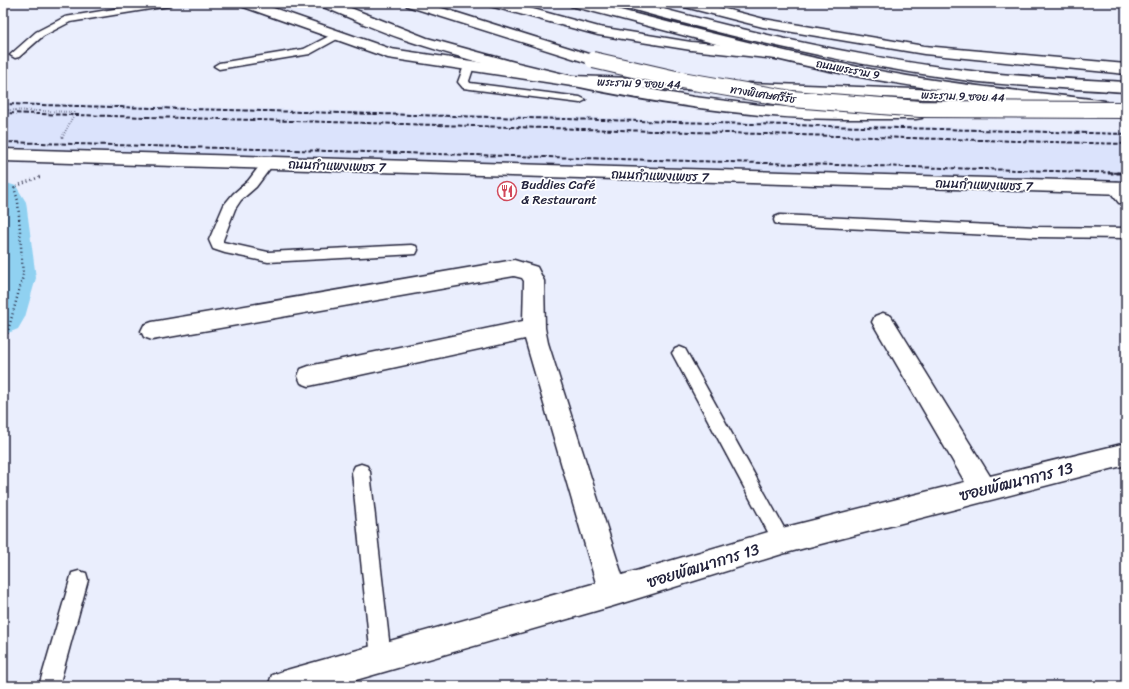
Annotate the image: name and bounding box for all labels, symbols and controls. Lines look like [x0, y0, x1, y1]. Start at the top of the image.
street label: ถนนพระราม 9 [814, 54, 882, 85]
street label: พระราม 9 ซอย 44 [597, 73, 681, 94]
street label: ทางพิเศษศรีรัช [729, 80, 798, 109]
street label: พระราม 9 ซอย 44 [921, 86, 1005, 107]
street label: ถนนกำแพงเพชร 7 [288, 152, 388, 179]
street label: ถนนกำแพงเพชร 7 [611, 162, 711, 189]
street label: ถนนกำแพงเพชร 7 [935, 171, 1035, 198]
place label: Buddies Café & Restaurant [521, 173, 597, 211]
restaurant icon: Buddies Café & Restaurant [496, 180, 518, 202]
street label: ซอยพัฒนาการ 13 [956, 453, 1076, 510]
street label: ซอยพัฒนาการ 13 [643, 535, 763, 596]

